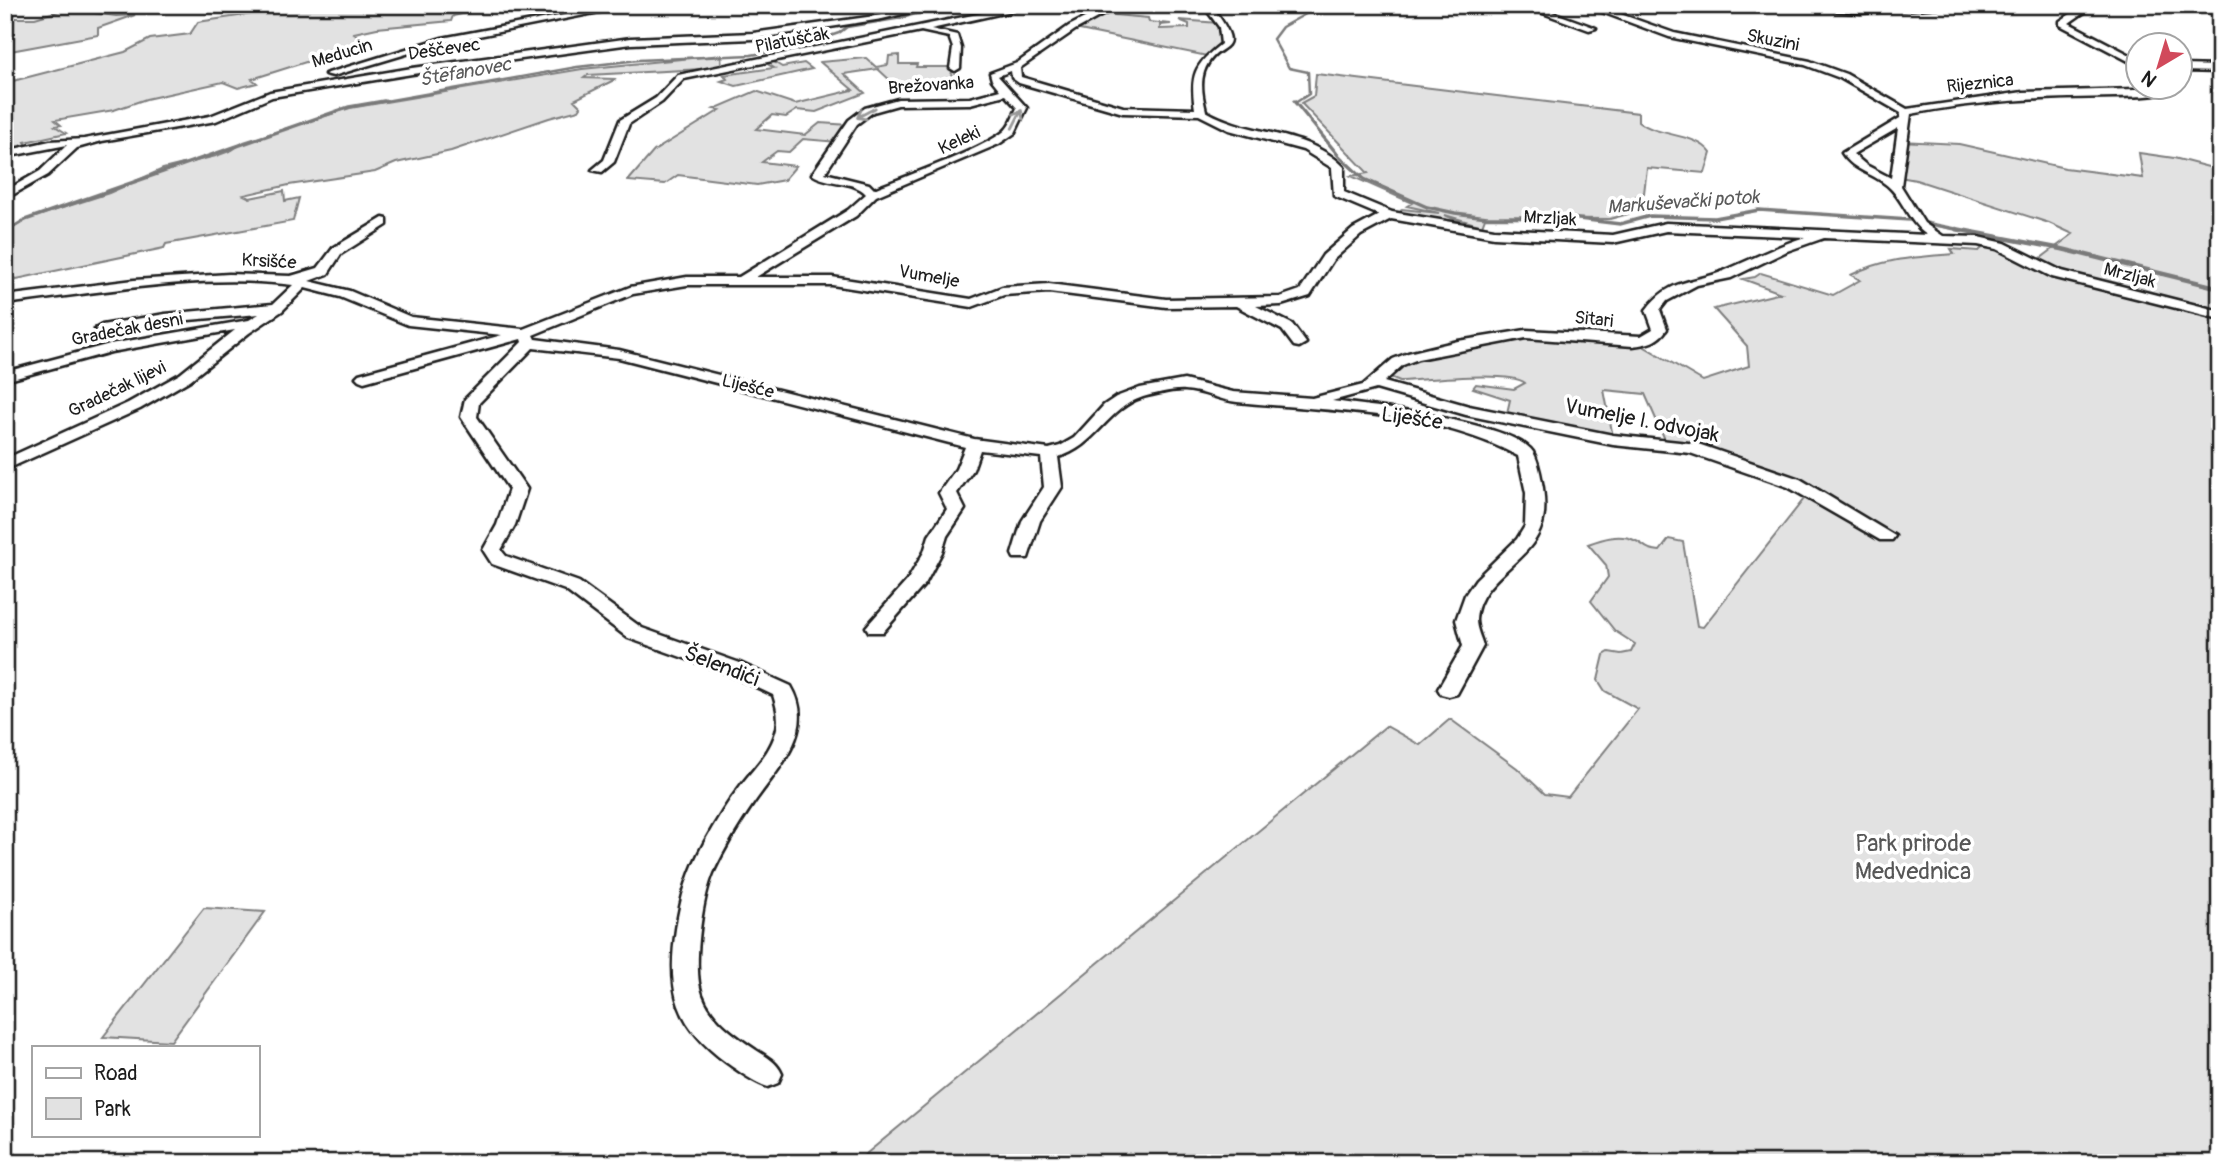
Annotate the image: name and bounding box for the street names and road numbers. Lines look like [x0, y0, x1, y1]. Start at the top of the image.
street label: Pilatuščak [753, 22, 831, 59]
street label: Skuzini [1745, 24, 1801, 57]
street label: Meducin [309, 33, 375, 74]
street label: Deščevec [407, 33, 482, 66]
street label: Rijeznica [1945, 69, 2015, 98]
street label: Brežovanka [887, 71, 975, 100]
street label: Keleki [935, 121, 984, 160]
street label: Mrzljak [1523, 206, 1578, 231]
street label: Krsišće [241, 249, 297, 274]
street label: Mrzljak [2101, 258, 2159, 294]
street label: Vumelje [897, 260, 961, 293]
street label: Sitari [1573, 306, 1615, 333]
street label: Gradečak desni [69, 307, 185, 352]
street label: Gradečak lijevi [65, 356, 170, 423]
street label: Liješće [719, 369, 776, 404]
street label: Vumelje I. odvojak [1562, 392, 1722, 449]
street label: Liješće [1379, 401, 1445, 436]
street label: Šelendići [680, 639, 764, 693]

